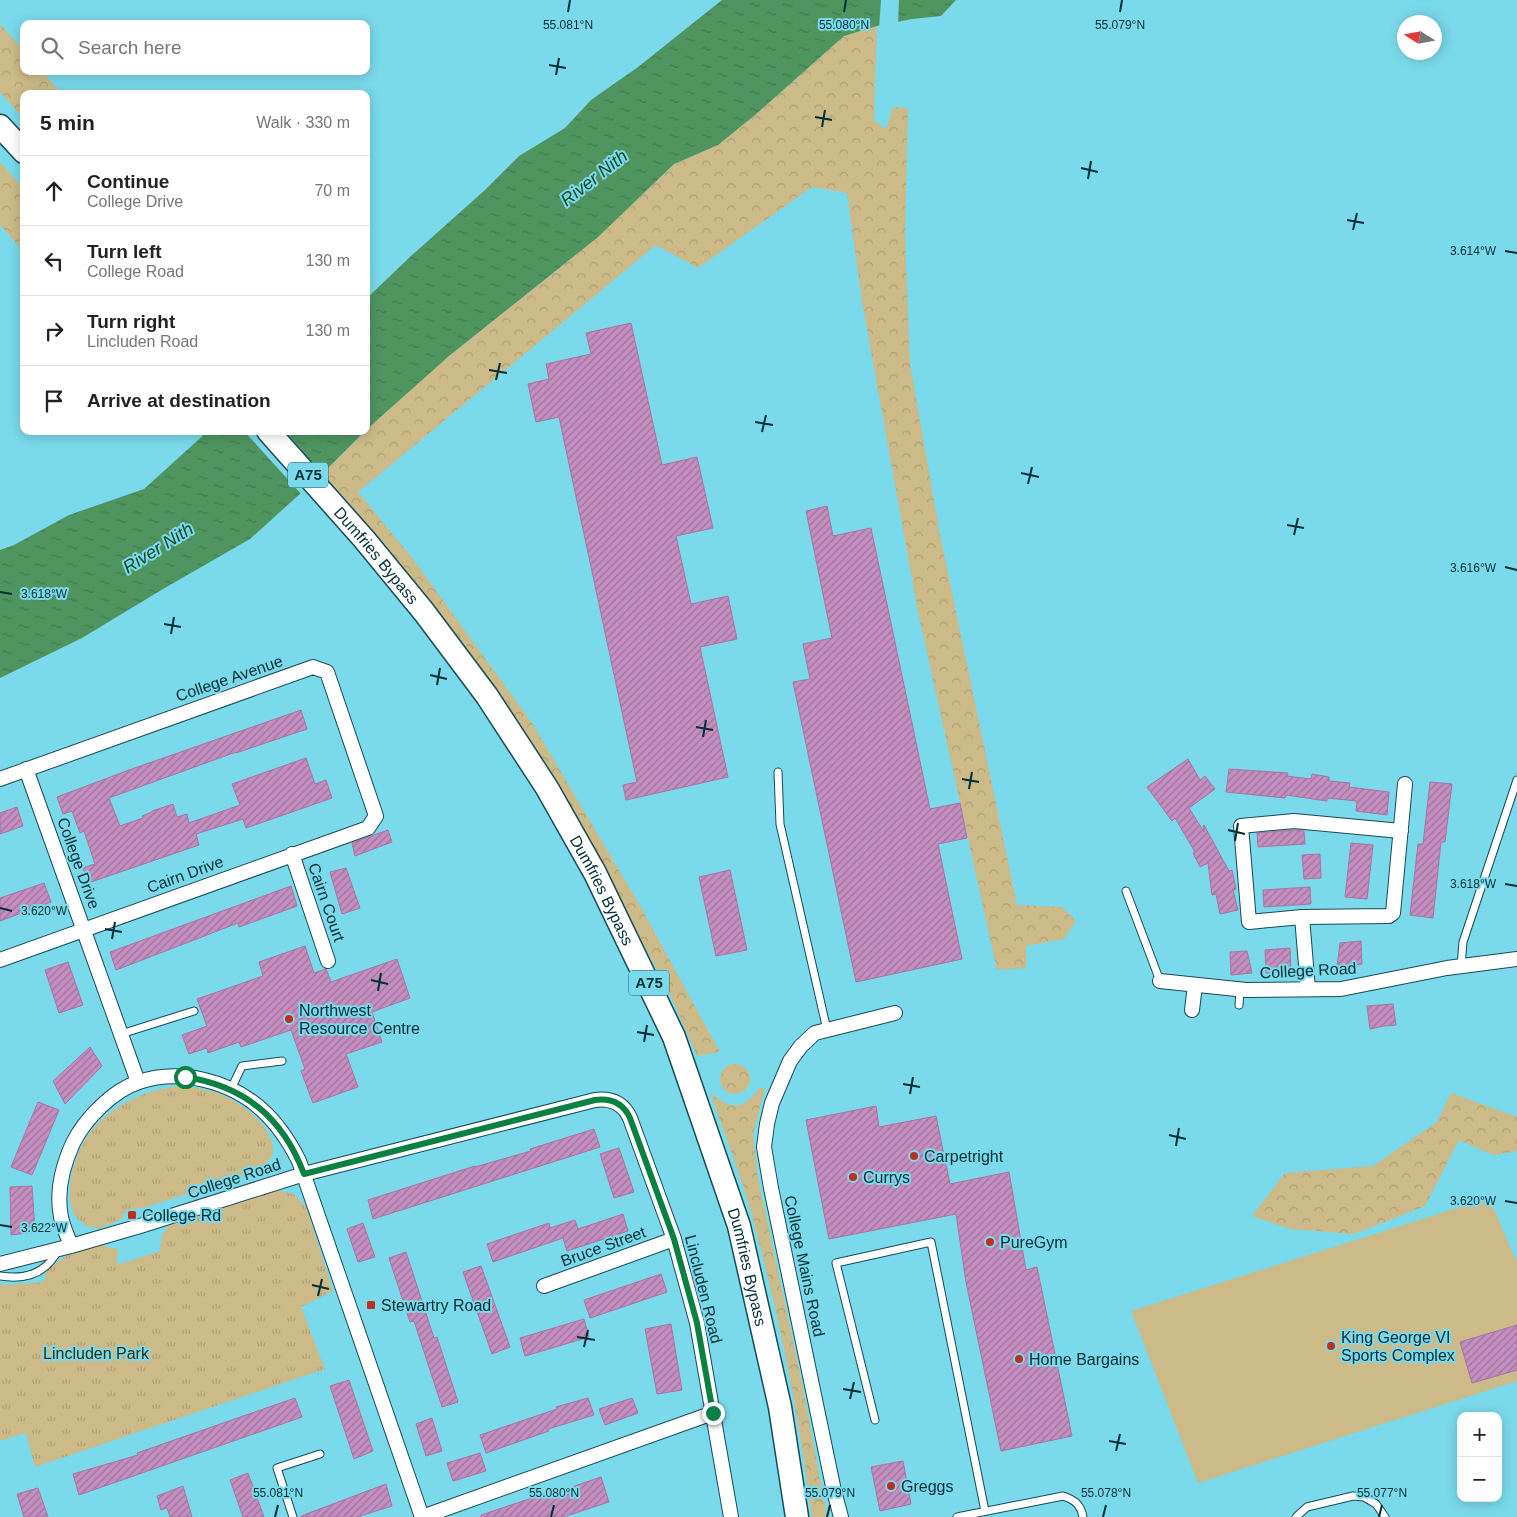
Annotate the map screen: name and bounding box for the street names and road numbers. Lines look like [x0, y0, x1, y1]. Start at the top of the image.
road number: A75 [288, 462, 328, 488]
street label: Dumfries Bypass [331, 504, 422, 607]
street label: College Avenue [174, 652, 285, 705]
street label: College Drive [54, 815, 103, 911]
street label: Dumfries Bypass [567, 833, 637, 948]
street label: Cairn Drive [145, 853, 226, 896]
street label: Cairn Court [305, 861, 348, 944]
street label: College Road [1259, 959, 1357, 982]
road number: A75 [629, 970, 669, 996]
street label: College Road [185, 1155, 283, 1202]
street label: College Mains Road [781, 1194, 828, 1338]
street label: Dumfries Bypass [724, 1206, 769, 1328]
street label: Bruce Street [558, 1223, 648, 1270]
street label: Lincluden Road [682, 1233, 725, 1345]

